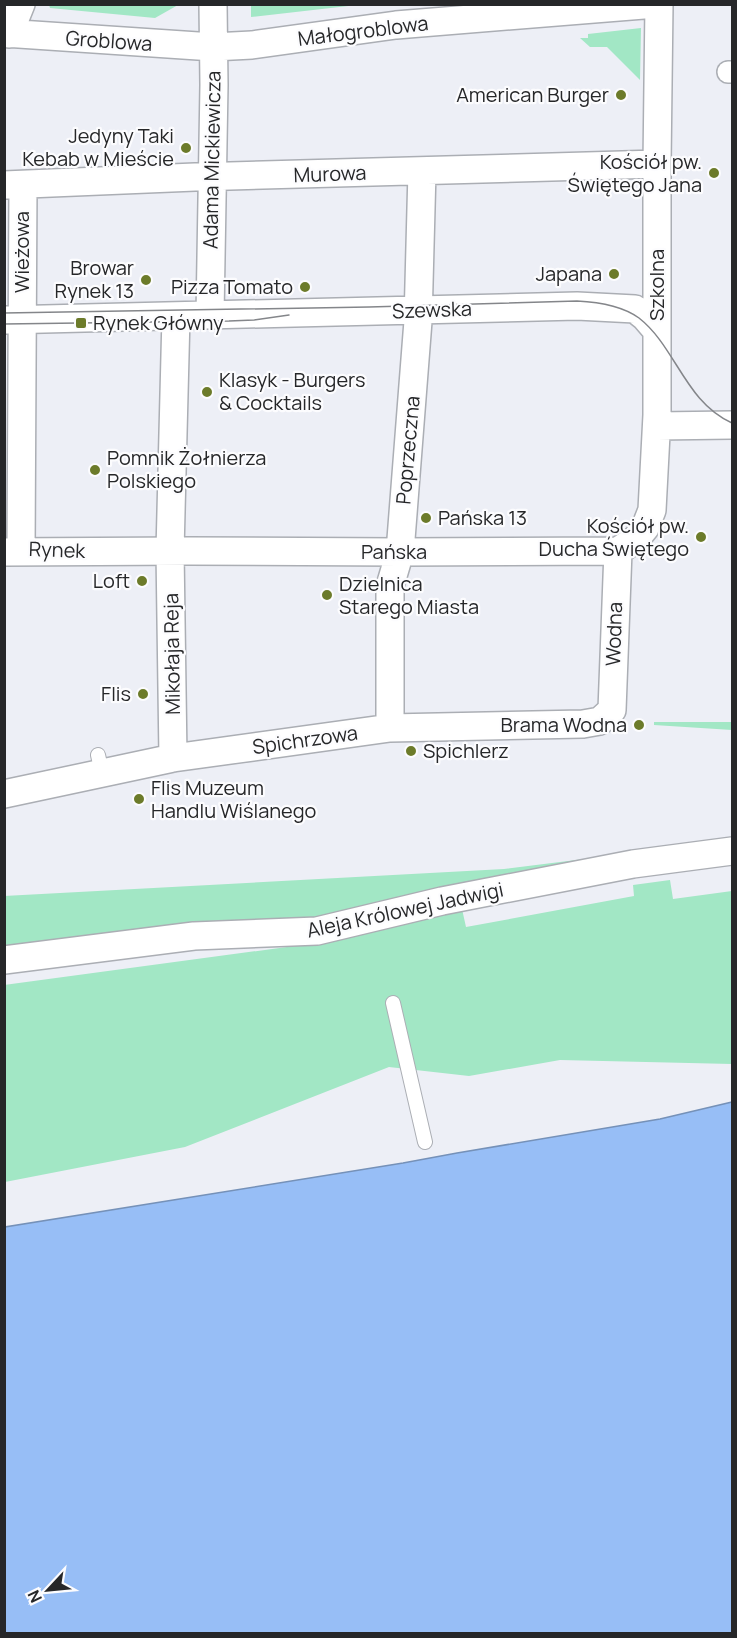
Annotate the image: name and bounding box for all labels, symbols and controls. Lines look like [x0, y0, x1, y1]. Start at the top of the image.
street label: Małogroblowa [296, 9, 430, 52]
street label: Groblowa [65, 24, 153, 57]
street label: Adama Mickiewicza [196, 71, 227, 249]
place label: American Burger [456, 81, 609, 108]
marker: American Burger [614, 88, 628, 102]
place label: Jedyny Taki Kebab w Mieście [22, 122, 174, 172]
marker: Jedyny Taki Kebab w Mieście [179, 141, 193, 155]
place label: Kościół pw. Świętego Jana [568, 148, 702, 198]
street label: Murowa [293, 159, 367, 188]
marker: Kościół pw. Świętego Jana [707, 166, 721, 180]
street label: Wieżowa [8, 211, 35, 293]
street label: Szkolna [643, 249, 670, 321]
place label: Browar Rynek 13 [55, 254, 134, 304]
place label: Japana [536, 260, 602, 287]
marker: Japana [607, 267, 621, 281]
marker: Browar Rynek 13 [139, 273, 153, 287]
place label: Pizza Tomato [171, 273, 293, 300]
marker: Pizza Tomato [298, 280, 312, 294]
street label: Szewska [392, 295, 472, 324]
place label: Rynek Główny [93, 309, 224, 336]
marker: Rynek Główny [74, 316, 88, 330]
place label: Klasyk - Burgers & Cocktails [219, 366, 365, 416]
marker: Klasyk - Burgers & Cocktails [200, 385, 214, 399]
street label: Poprzeczna [389, 394, 426, 505]
place label: Pomnik Żołnierza Polskiego [107, 444, 266, 494]
marker: Pomnik Żołnierza Polskiego [88, 463, 102, 477]
place label: Pańska 13 [438, 504, 527, 531]
marker: Pańska 13 [419, 511, 433, 525]
place label: Kościół pw. Ducha Świętego [539, 512, 689, 562]
marker: Kościół pw. Ducha Świętego [694, 530, 708, 544]
street label: Rynek [28, 535, 87, 564]
street label: Pańska [361, 538, 427, 565]
place label: Loft [93, 567, 130, 594]
place label: Dzielnica Starego Miasta [339, 570, 479, 620]
marker: Loft [135, 574, 149, 588]
marker: Dzielnica Starego Miasta [320, 588, 334, 602]
street label: Mikołaja Reja [157, 593, 186, 715]
street label: Wodna [599, 601, 628, 667]
place label: Flis [101, 680, 131, 707]
marker: Flis [136, 687, 150, 701]
place label: Brama Wodna [501, 711, 627, 738]
marker: Brama Wodna [632, 718, 646, 732]
street label: Spichrzowa [251, 719, 359, 760]
place label: Spichlerz [423, 737, 509, 764]
marker: Spichlerz [404, 744, 418, 758]
place label: Flis Muzeum Handlu Wiślanego [151, 774, 317, 824]
marker: Flis Muzeum Handlu Wiślanego [132, 792, 146, 806]
street label: Aleja Królowej Jadwigi [304, 875, 506, 944]
north arrow [18, 1560, 78, 1620]
text: N [22, 1587, 47, 1607]

